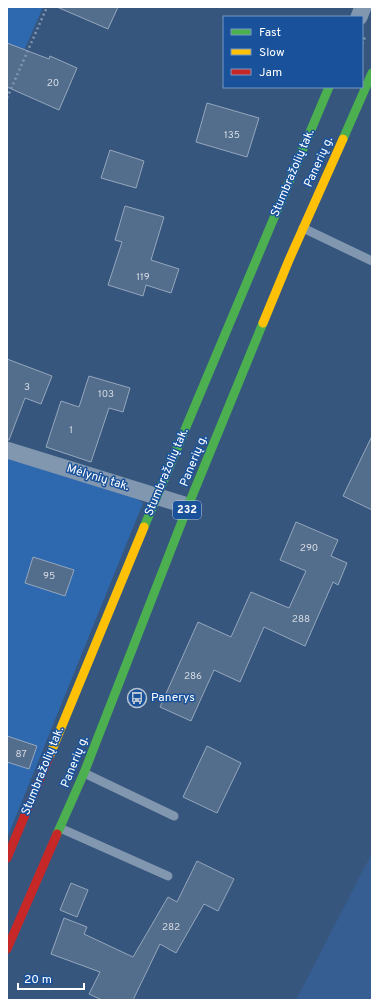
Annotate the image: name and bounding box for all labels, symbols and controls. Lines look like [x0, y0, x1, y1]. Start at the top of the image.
legend [223, 16, 363, 88]
text: Fast [259, 25, 281, 41]
text: Slow [259, 45, 285, 61]
text: Jam [259, 65, 282, 81]
house number: 20 [47, 77, 59, 90]
street label: Stumbražolių tak. [267, 126, 319, 219]
house number: 135 [224, 129, 240, 142]
street label: Panerių g. [301, 134, 337, 190]
house number: 119 [136, 271, 150, 284]
house number: 3 [24, 381, 30, 394]
house number: 103 [98, 388, 114, 401]
house number: 1 [69, 424, 73, 437]
street label: Stumbražolių tak. [141, 425, 193, 518]
street label: Panerių g. [176, 433, 212, 489]
street label: Mėlynių tak. [65, 461, 132, 495]
road number: 232 [173, 501, 201, 519]
house number: 290 [300, 542, 318, 555]
house number: 95 [43, 570, 55, 583]
house number: 288 [292, 613, 310, 626]
house number: 286 [184, 670, 202, 683]
bus stop icon: Panerys [126, 687, 148, 709]
place label: Panerys [151, 690, 195, 706]
street label: Stumbražolių tak. [18, 724, 68, 818]
street label: Panerių g. [57, 734, 93, 790]
house number: 87 [15, 748, 27, 761]
house number: 282 [162, 921, 180, 934]
scale bar [18, 965, 84, 991]
text: 20 m [24, 972, 52, 988]

